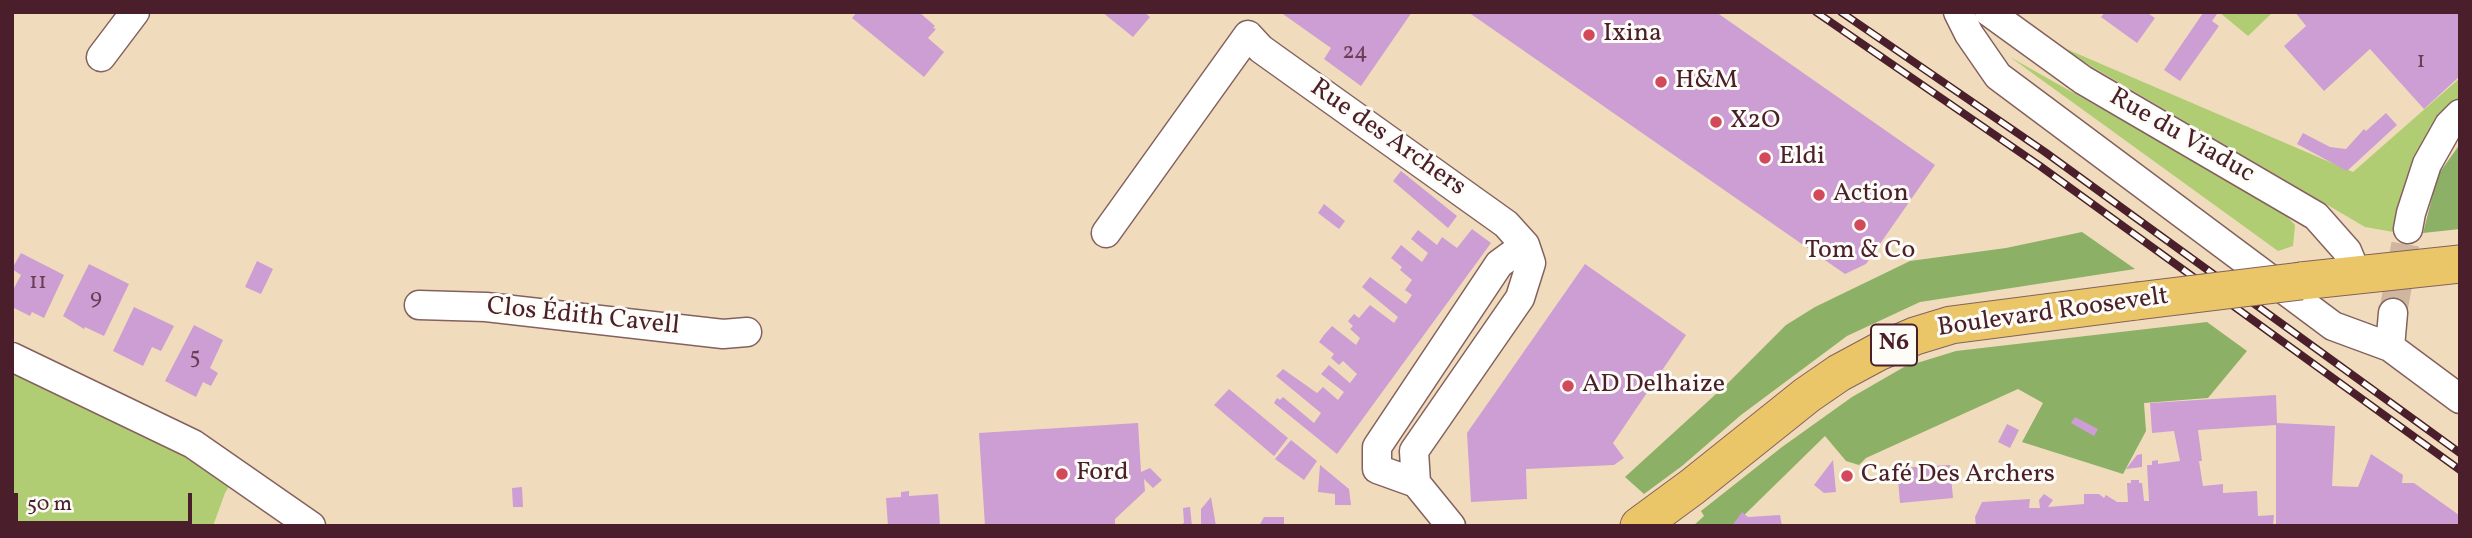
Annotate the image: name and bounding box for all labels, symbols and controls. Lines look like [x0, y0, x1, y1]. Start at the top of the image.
place label: Ixina [1603, 19, 1662, 51]
marker: Ixina [1581, 27, 1597, 43]
house number: 24 [1342, 40, 1368, 68]
house number: 1 [2417, 49, 2425, 77]
place label: H&M [1675, 66, 1738, 98]
street label: Rue des Archers [1303, 74, 1471, 204]
marker: H&M [1653, 74, 1669, 90]
street label: Rue du Viaduc [2103, 83, 2259, 191]
place label: X2O [1730, 106, 1780, 138]
marker: X2O [1708, 114, 1724, 130]
place label: Eldi [1779, 142, 1825, 174]
marker: Eldi [1757, 150, 1773, 166]
place label: Action [1833, 179, 1909, 211]
marker: Action [1811, 187, 1827, 203]
marker: Tom & Co [1852, 217, 1868, 233]
place label: Tom & Co [1805, 236, 1915, 268]
house number: 11 [29, 270, 47, 298]
street label: Boulevard Roosevelt [1936, 282, 2170, 346]
house number: 9 [90, 286, 102, 314]
street label: Clos Édith Cavell [485, 292, 681, 344]
road number: N6 [1871, 324, 1917, 366]
house number: 5 [189, 345, 201, 373]
place label: AD Delhaize [1582, 370, 1725, 402]
marker: AD Delhaize [1560, 378, 1576, 394]
place label: Ford [1076, 458, 1129, 490]
place label: Café Des Archers [1861, 460, 2055, 492]
marker: Ford [1054, 466, 1070, 482]
marker: Café Des Archers [1839, 468, 1855, 484]
scale bar [18, 478, 196, 522]
text: 50 m [27, 490, 72, 519]

